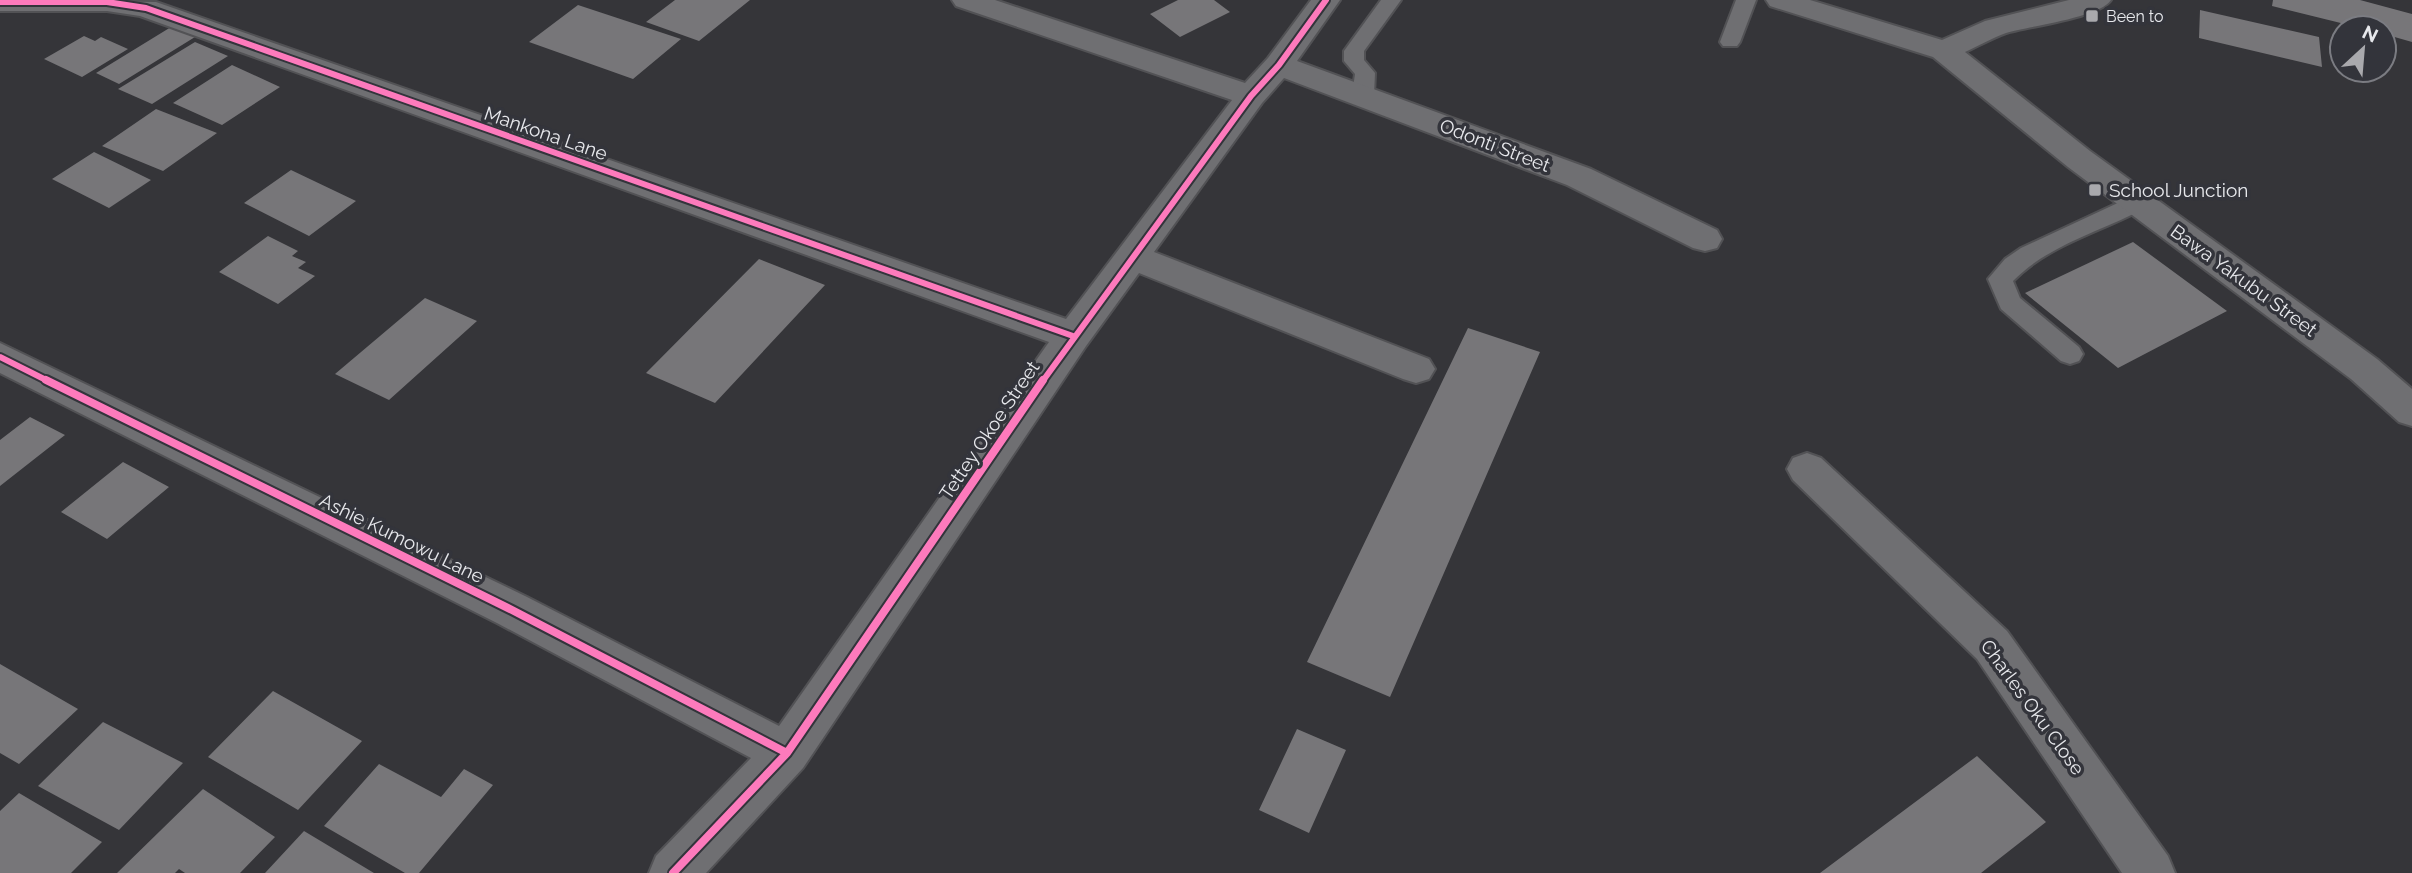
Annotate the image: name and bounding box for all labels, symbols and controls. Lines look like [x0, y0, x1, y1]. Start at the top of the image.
place label: Been to [2106, 7, 2164, 26]
marker: Been to [2084, 8, 2100, 24]
north arrow [2328, 14, 2398, 84]
text: N [2359, 21, 2382, 47]
street label: Mankona Lane [482, 102, 610, 164]
street label: Odonti Street [1437, 114, 1554, 176]
place label: School Junction [2109, 179, 2248, 201]
marker: School Junction [2087, 182, 2103, 198]
street label: Bawa Yakubu Street [2167, 220, 2322, 341]
street label: Tettey Okoe Street [934, 356, 1044, 503]
street label: Ashie Kumowu Lane [316, 489, 488, 587]
street label: Charles Oku Close [1977, 635, 2089, 779]

